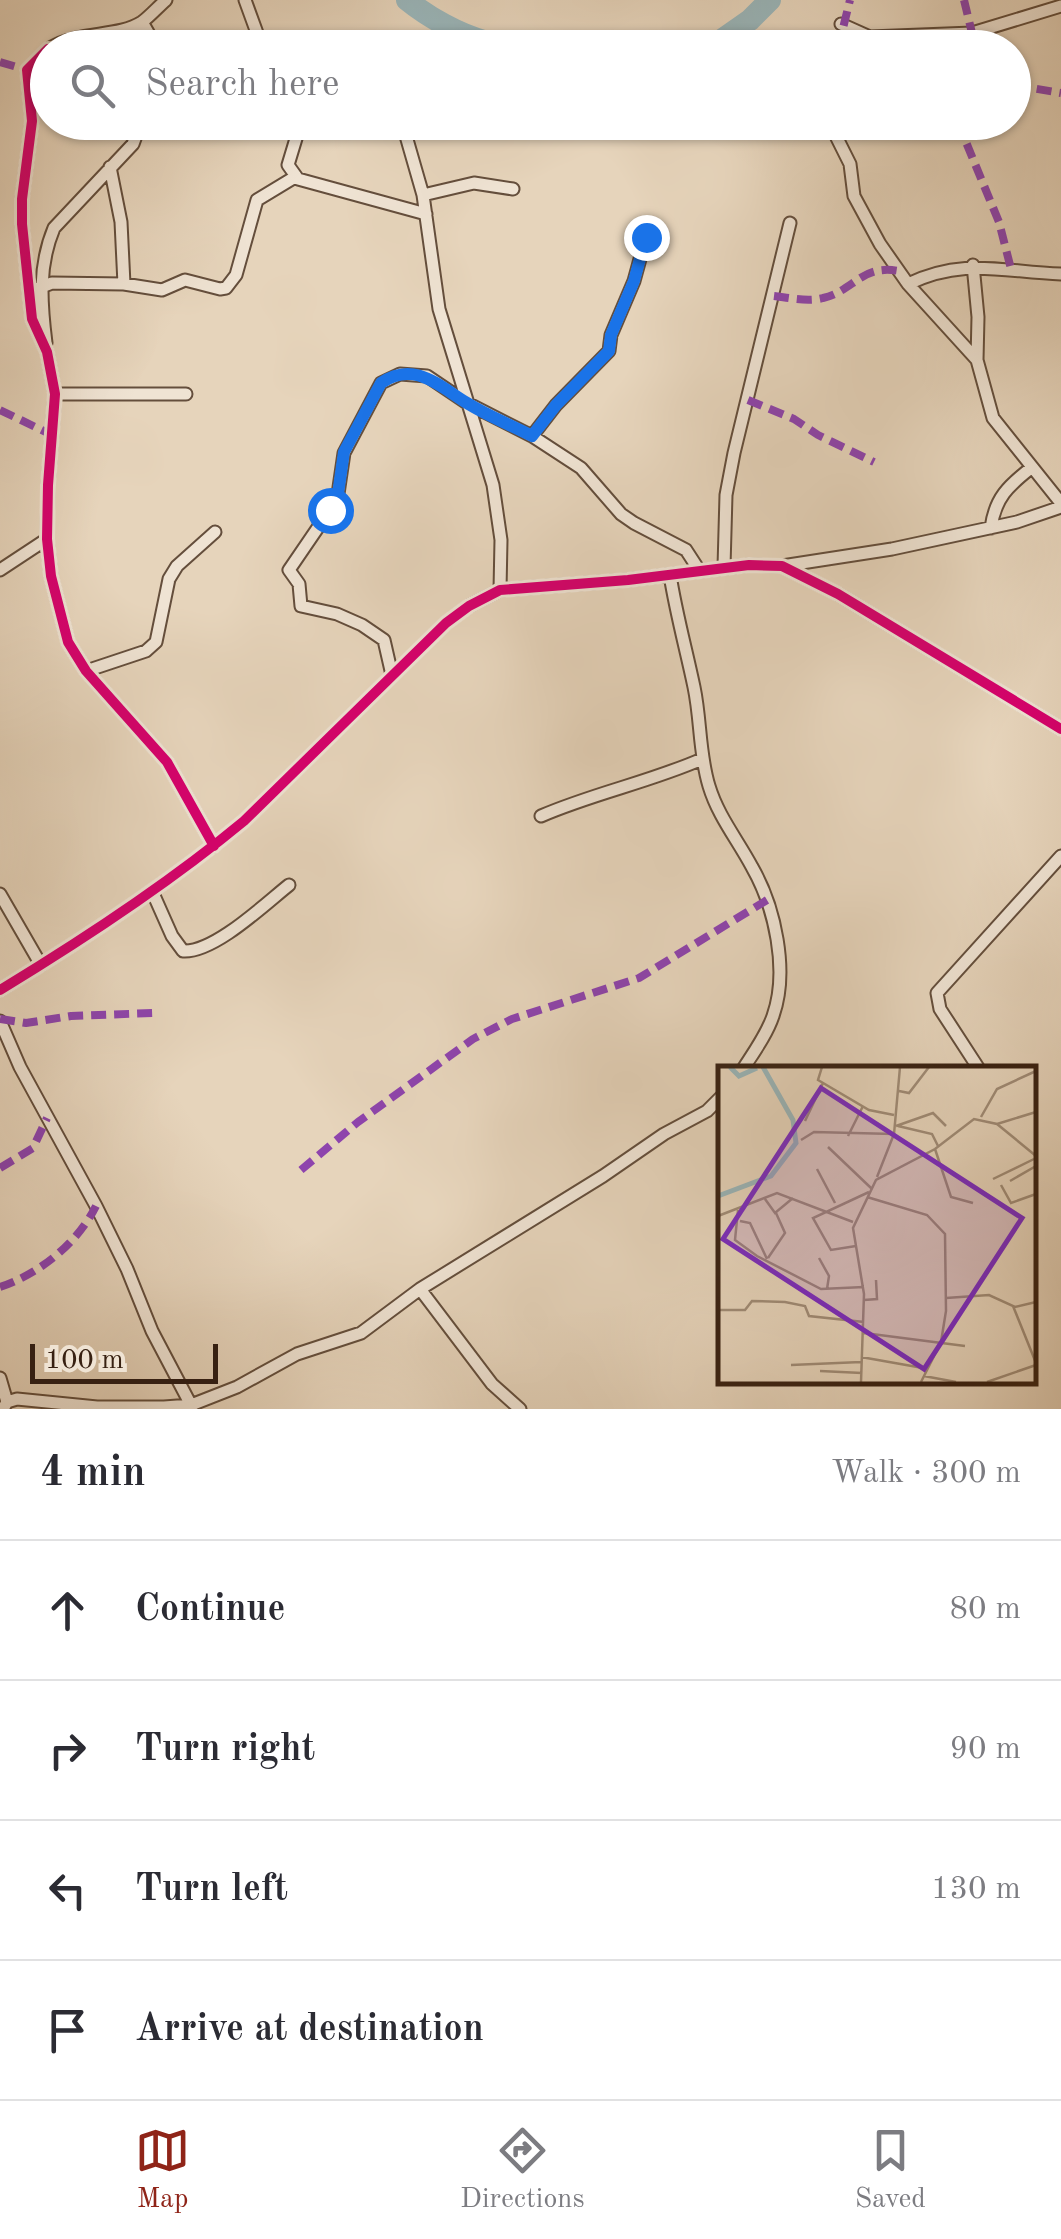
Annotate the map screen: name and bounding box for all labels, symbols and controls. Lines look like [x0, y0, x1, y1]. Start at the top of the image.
search box [30, 30, 1031, 140]
icon: search [65, 58, 120, 113]
text: Search here [145, 66, 340, 104]
route end [624, 215, 670, 261]
route start [308, 488, 354, 534]
inset map [718, 1066, 1036, 1384]
scale bar [30, 1339, 218, 1384]
text: 100 m [45, 1347, 124, 1375]
text: 4 min [40, 1453, 146, 1495]
text: Walk · 300 m [831, 1458, 1021, 1490]
icon: ahead [40, 1583, 95, 1638]
text: Continue [135, 1591, 285, 1629]
text: 80 m [950, 1594, 1021, 1626]
icon: right [40, 1723, 95, 1778]
text: Turn right [135, 1731, 315, 1769]
text: 90 m [950, 1734, 1021, 1766]
icon: left [40, 1863, 95, 1918]
text: Turn left [135, 1871, 288, 1909]
text: 130 m [931, 1874, 1021, 1906]
icon: arrive [40, 2003, 95, 2058]
text: Arrive at destination [135, 2011, 484, 2049]
tab: Map [135, 2123, 190, 2218]
tab: Directions [460, 2123, 585, 2218]
tab: Saved [855, 2123, 926, 2218]

